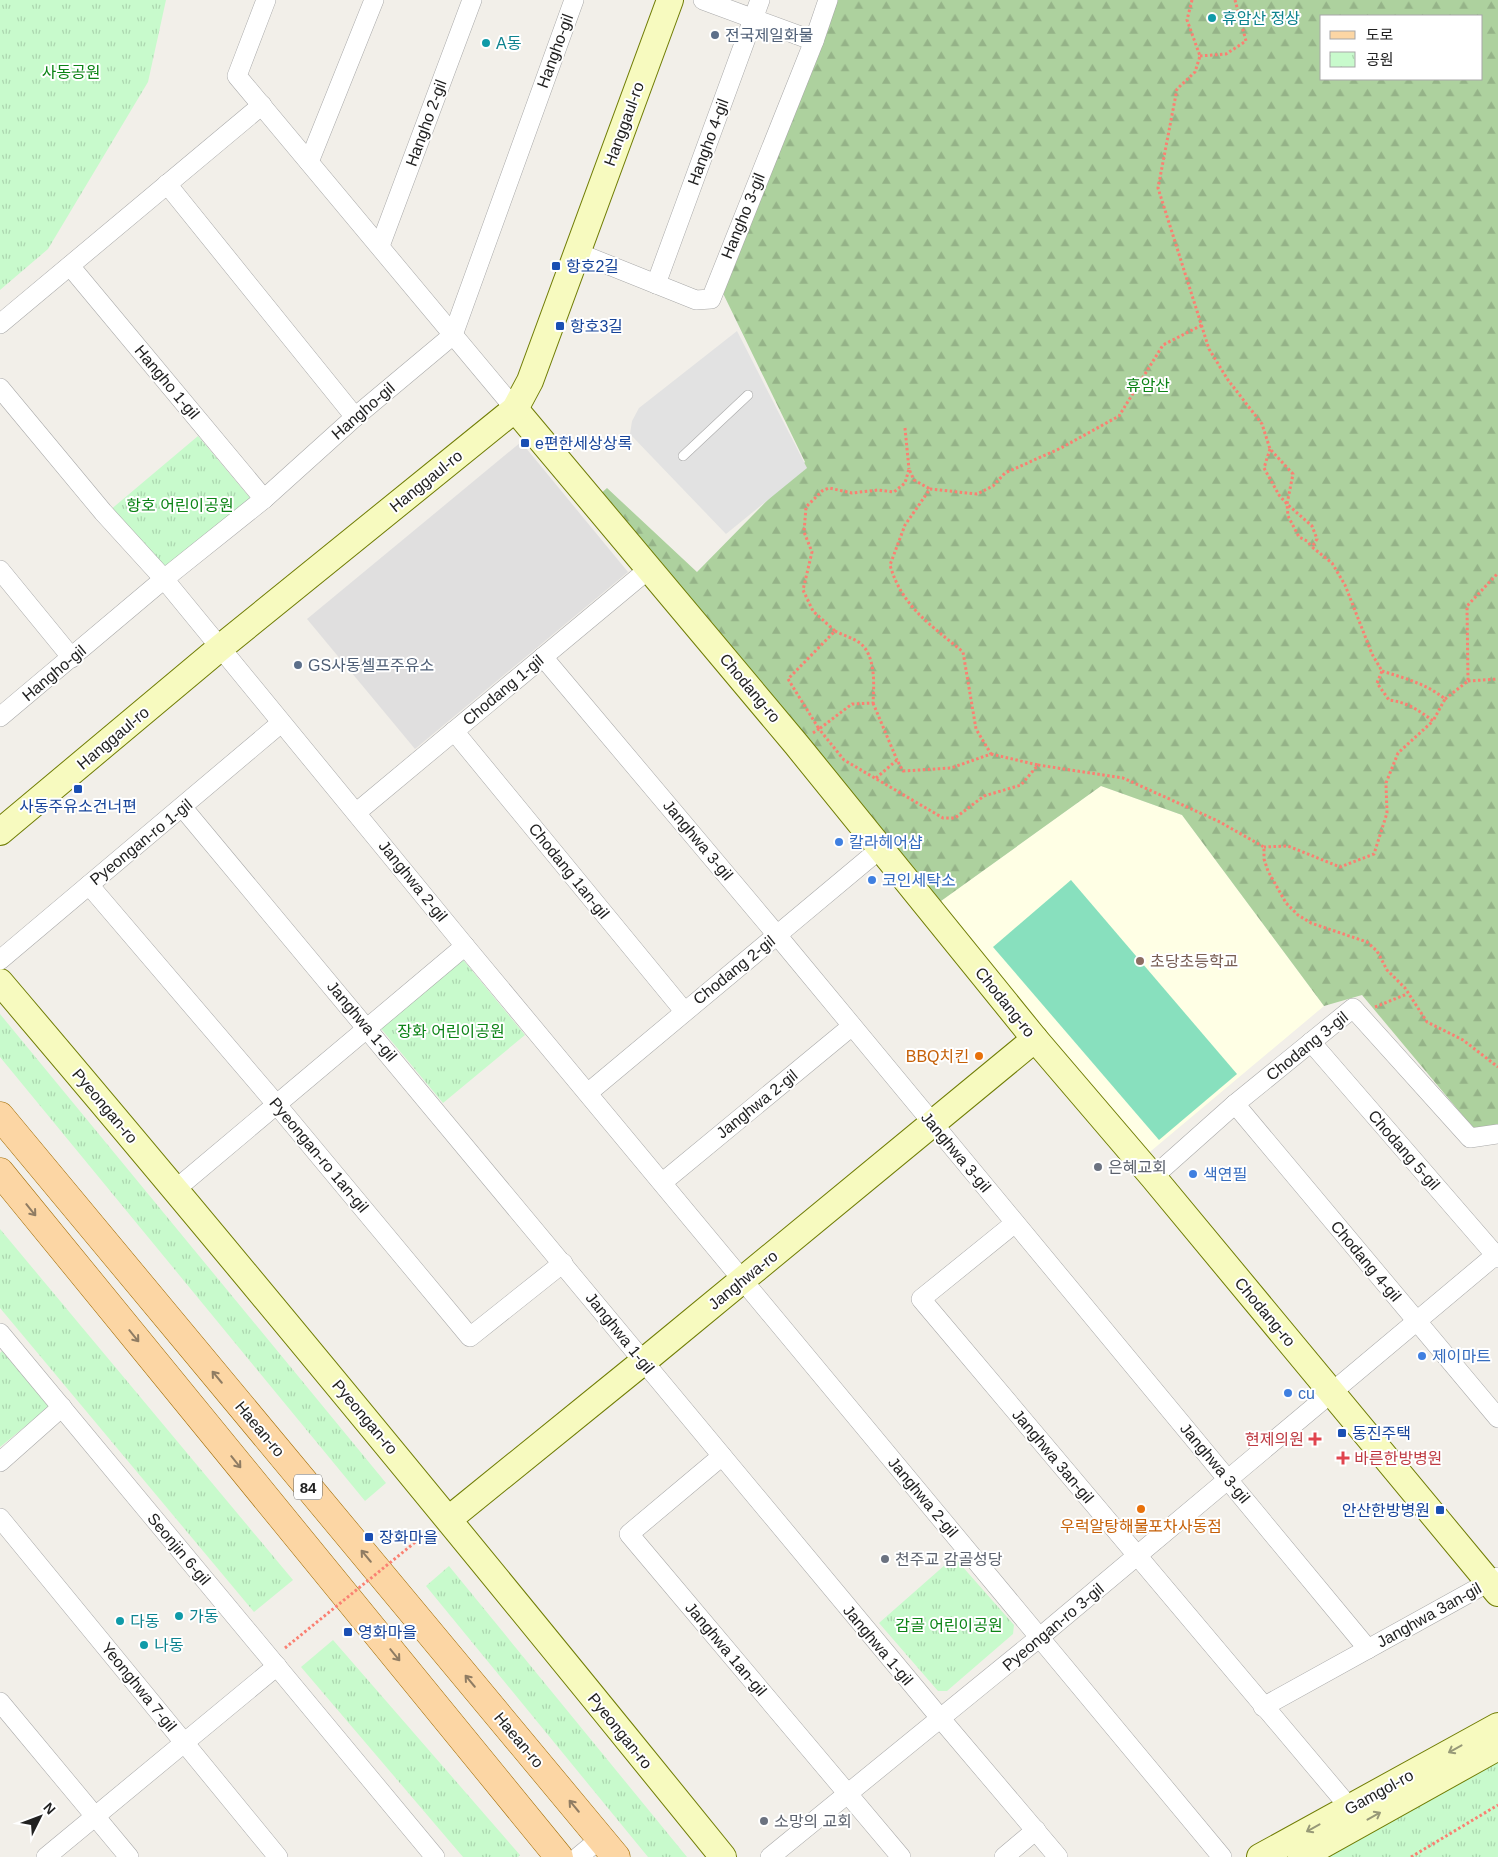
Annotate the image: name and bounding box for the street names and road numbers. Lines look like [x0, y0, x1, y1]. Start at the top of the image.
street label: Hangho-gil [534, 12, 576, 90]
street label: Hangho 2-gil [402, 77, 450, 169]
street label: Hanggaul-ro [601, 80, 647, 168]
street label: Hangho 4-gil [684, 96, 732, 188]
street label: Hangho 3-gil [718, 171, 768, 261]
street label: Hangho 1-gil [131, 342, 203, 422]
street label: Hangho-gil [328, 379, 398, 443]
street label: Hanggaul-ro [386, 447, 466, 515]
street label: Hangho-gil [19, 642, 89, 704]
street label: Chodang-ro [716, 650, 784, 726]
street label: Chodang 1-gil [459, 651, 547, 729]
street label: Hanggaul-ro [74, 703, 152, 773]
street label: Pyeongan-ro 1-gil [87, 796, 195, 888]
street label: Janghwa 3-gil [660, 797, 736, 883]
street label: Chodang 1an-gil [525, 820, 613, 922]
street label: Janghwa 2-gil [375, 837, 451, 925]
street label: Chodang 2-gil [690, 932, 778, 1008]
street label: Chodang-ro [972, 964, 1038, 1040]
street label: Janghwa 1-gil [324, 978, 400, 1064]
street label: Chodang 3-gil [1263, 1008, 1351, 1084]
street label: Pyeongan-ro [69, 1065, 141, 1147]
street label: Janghwa 2-gil [713, 1066, 801, 1142]
street label: Pyeongan-ro 1an-gil [266, 1094, 372, 1216]
street label: Chodang 5-gil [1365, 1107, 1443, 1193]
street label: Janghwa 3-gil [918, 1109, 994, 1195]
street label: Chodang 4-gil [1327, 1217, 1405, 1305]
street label: Janghwa-ro [705, 1247, 781, 1313]
street label: Chodang-ro [1231, 1274, 1299, 1350]
street label: Janghwa 1-gil [582, 1289, 658, 1377]
street label: Pyeongan-ro [329, 1376, 401, 1458]
street label: Haean-ro [232, 1398, 288, 1460]
street label: Janghwa 3an-gil [1009, 1406, 1097, 1506]
street label: Janghwa 3-gil [1177, 1420, 1253, 1506]
street label: Janghwa 2-gil [885, 1454, 961, 1540]
road number: 84 [294, 1474, 322, 1500]
street label: Seonjin 6-gil [144, 1510, 214, 1588]
street label: Janghwa 3an-gil [1374, 1579, 1484, 1651]
street label: Pyeongan-ro 3-gil [999, 1580, 1107, 1674]
street label: Janghwa 1an-gil [682, 1599, 770, 1699]
street label: Janghwa 1-gil [840, 1602, 916, 1688]
street label: Yeonghwa 7-gil [98, 1639, 180, 1735]
street label: Pyeongan-ro [585, 1690, 655, 1772]
street label: Haean-ro [491, 1709, 547, 1771]
street label: Gamgol-ro [1342, 1766, 1416, 1818]

